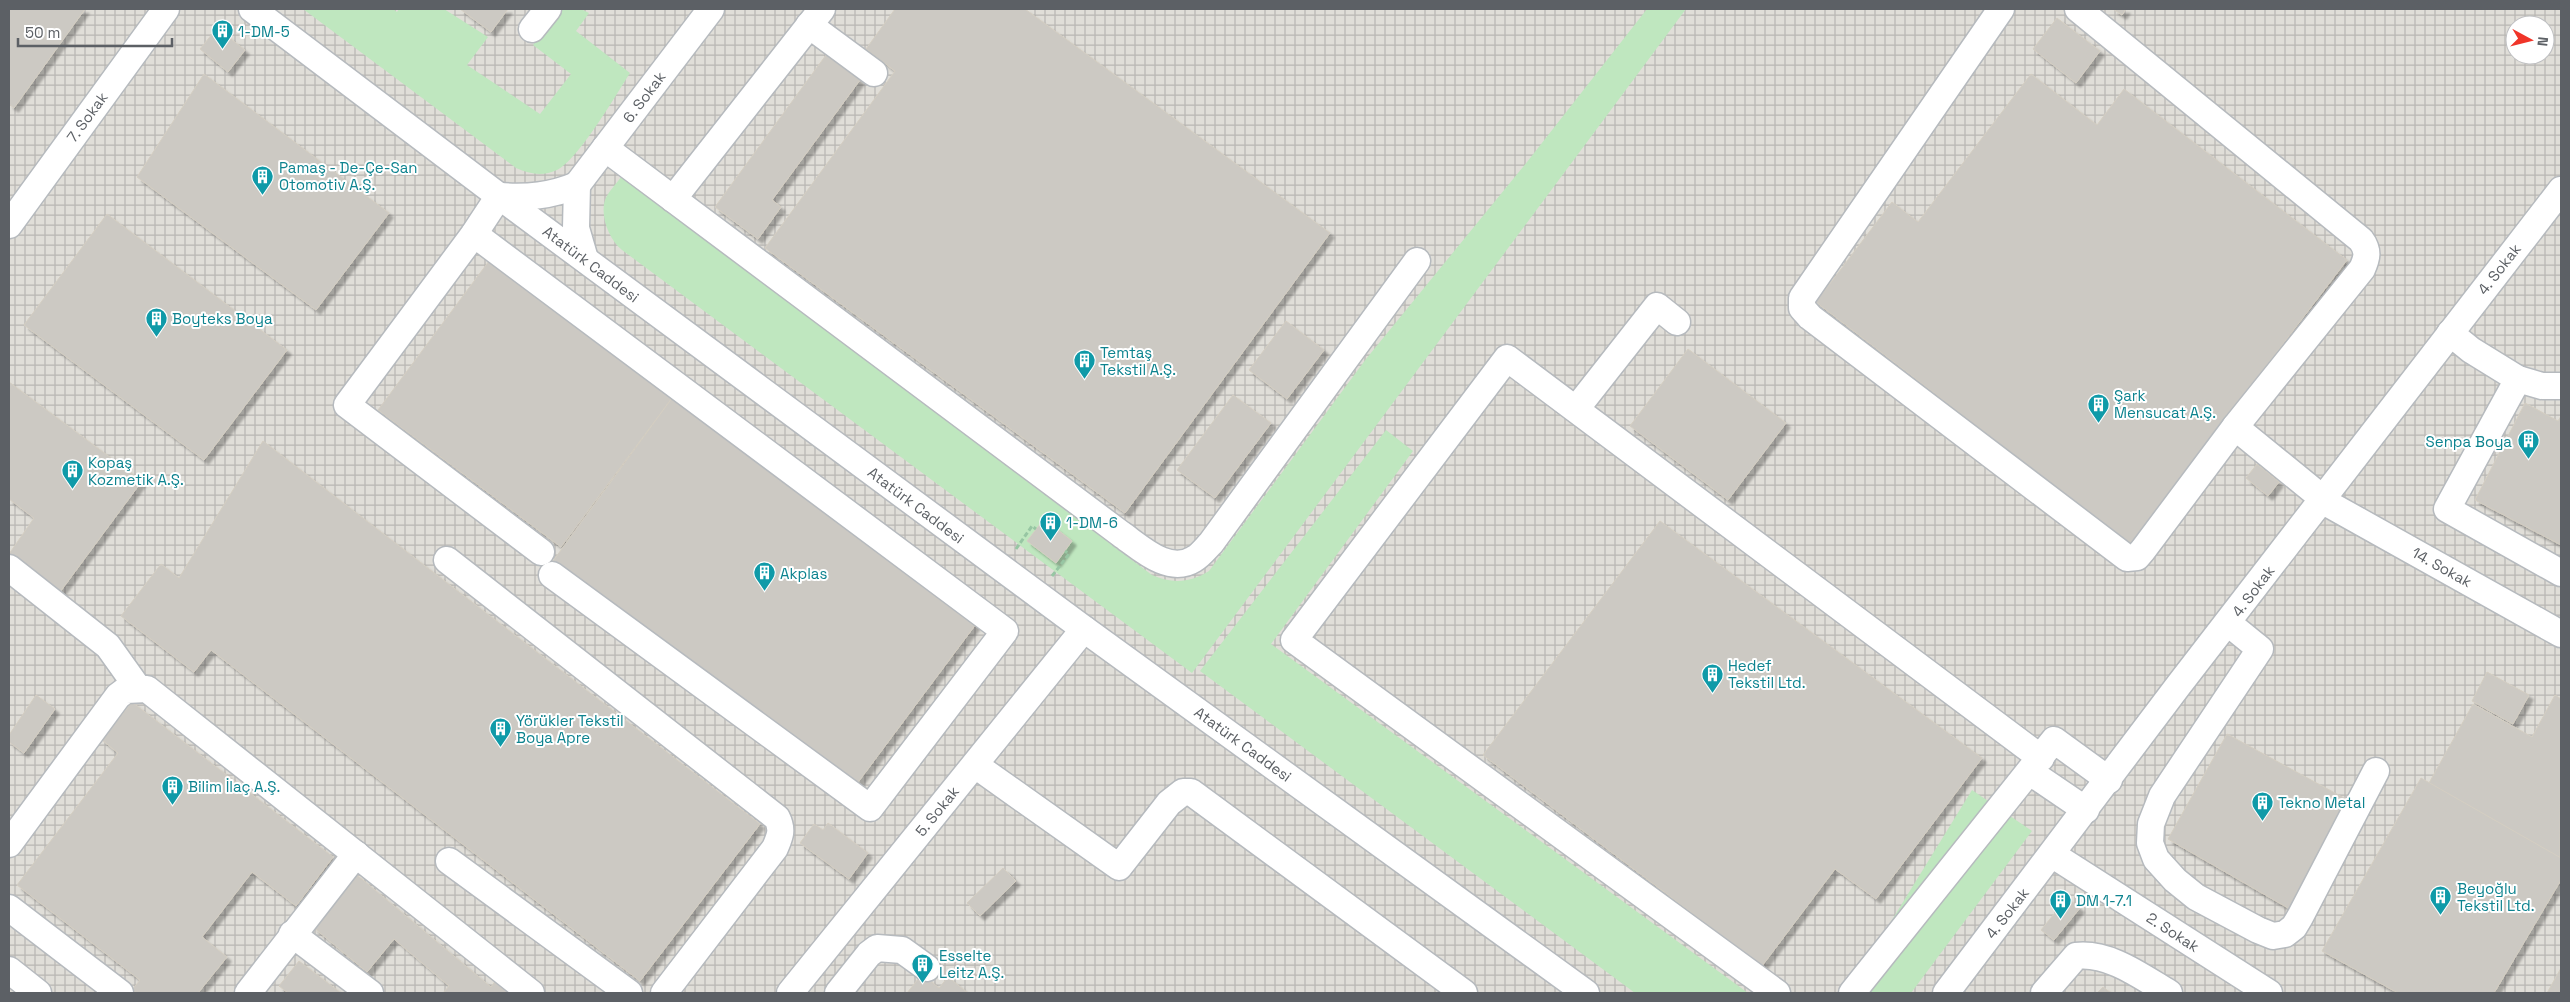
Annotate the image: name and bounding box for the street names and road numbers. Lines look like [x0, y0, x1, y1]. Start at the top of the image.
street label: 6. Sokak [619, 68, 669, 126]
street label: 7. Sokak [62, 88, 112, 146]
street label: Atatürk Caddesi [539, 222, 643, 306]
street label: 4. Sokak [2473, 240, 2525, 298]
street label: Atatürk Caddesi [864, 463, 968, 547]
street label: 14. Sokak [2409, 543, 2475, 591]
street label: 4. Sokak [2227, 561, 2279, 621]
street label: Atatürk Caddesi [1191, 702, 1295, 786]
street label: 5. Sokak [911, 782, 963, 840]
street label: 4. Sokak [1981, 884, 2033, 942]
street label: 2. Sokak [2143, 908, 2203, 956]

